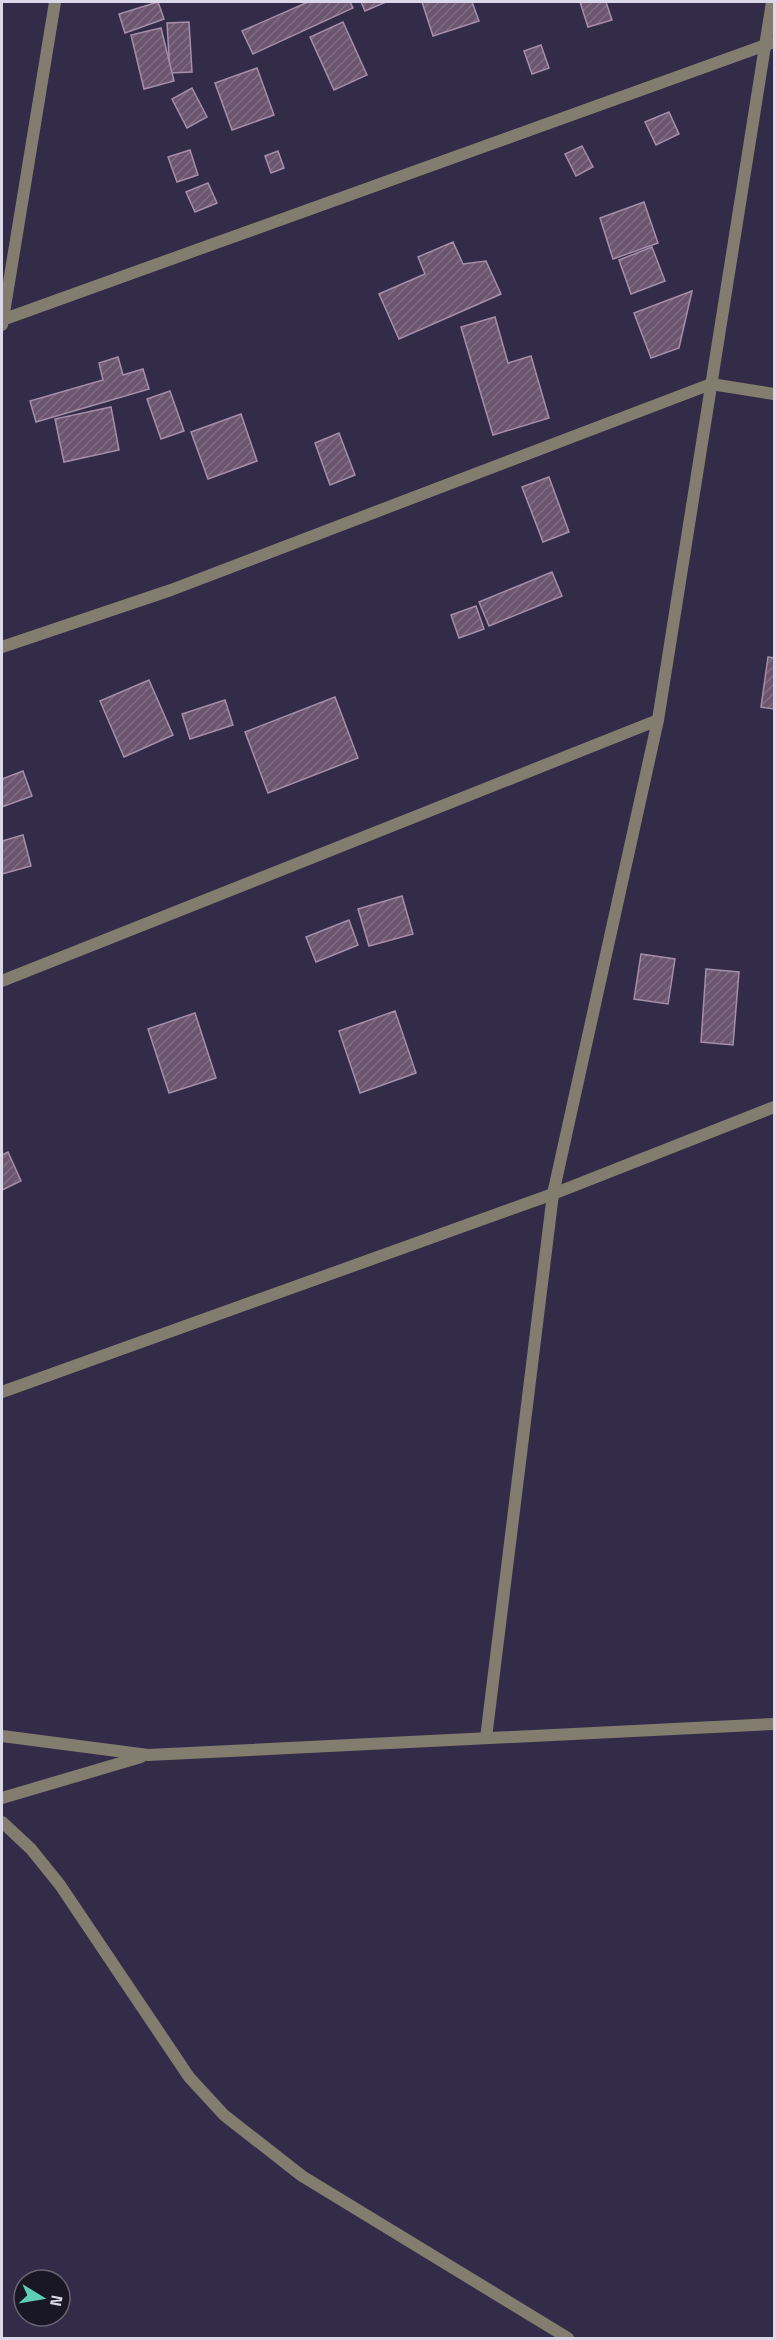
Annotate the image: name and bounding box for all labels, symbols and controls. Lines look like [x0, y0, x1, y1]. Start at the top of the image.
north arrow [12, 2268, 72, 2328]
text: N [44, 2293, 70, 2309]

